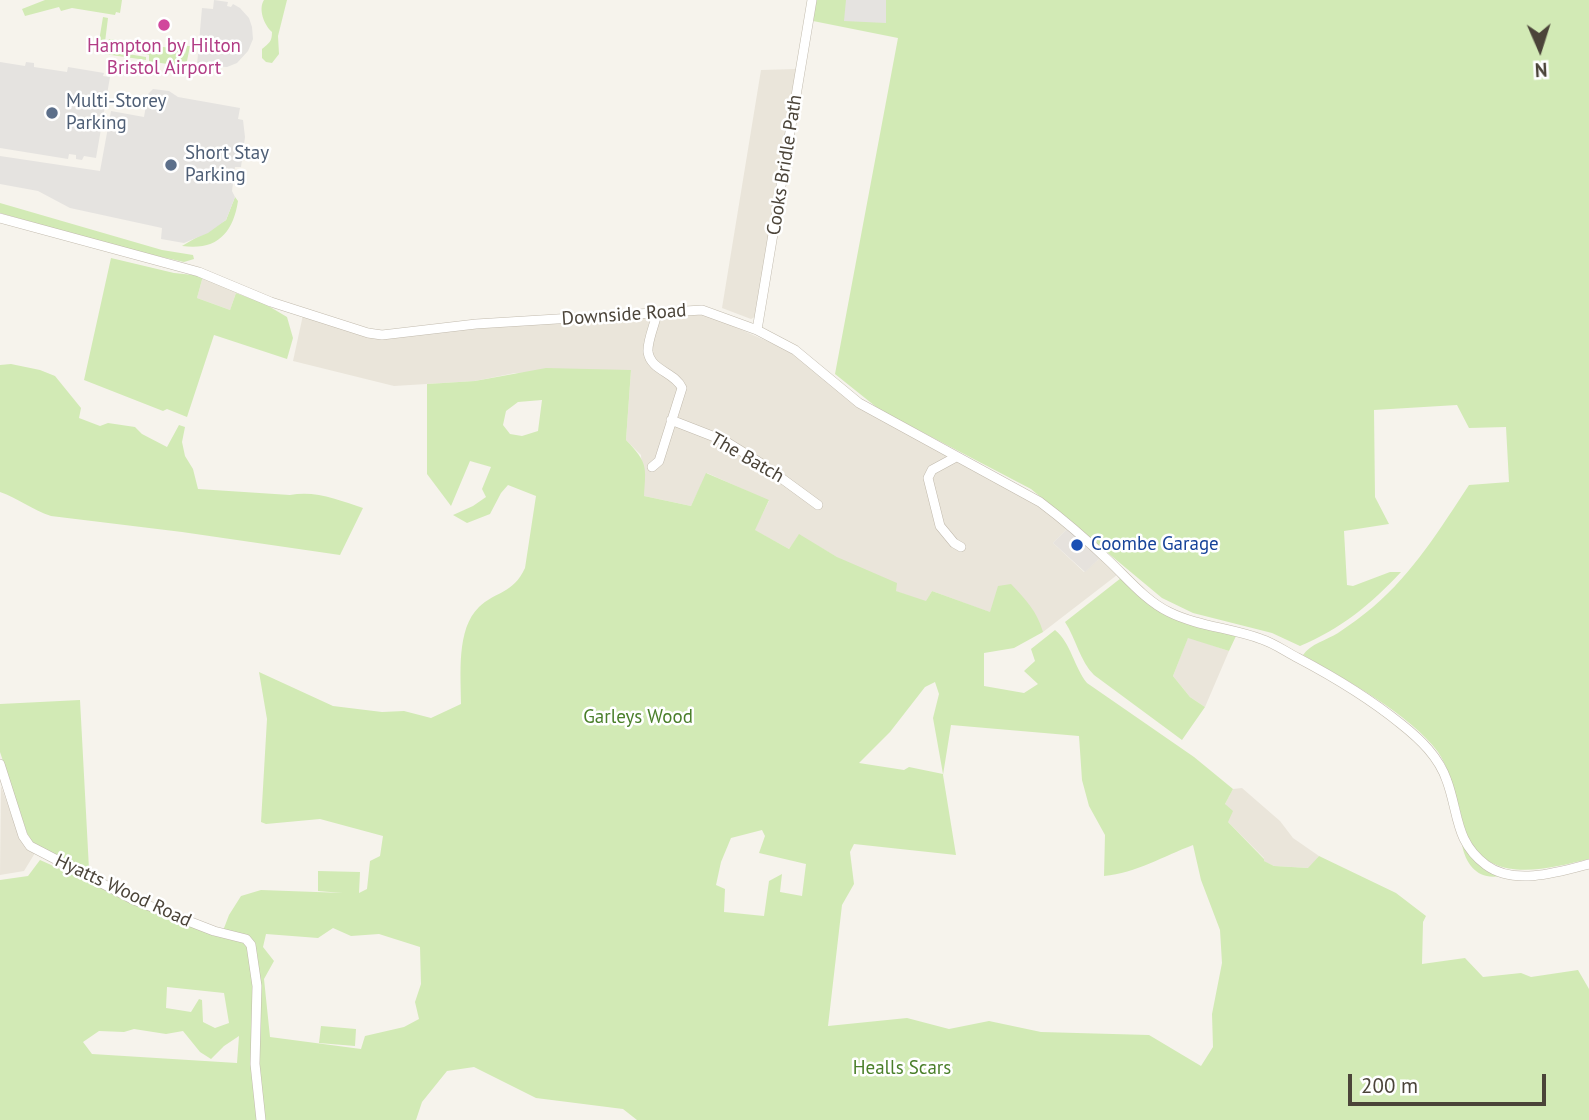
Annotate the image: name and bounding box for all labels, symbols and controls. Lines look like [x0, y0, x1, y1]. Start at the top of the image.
north arrow [1505, 14, 1575, 84]
marker: Hampton by Hilton Bristol Airport [156, 17, 172, 33]
place label: Hampton by Hilton Bristol Airport [87, 36, 241, 80]
text: N [1534, 58, 1548, 82]
place label: Multi-Storey Parking [66, 91, 166, 135]
street label: Cooks Bridle Path [763, 93, 807, 237]
marker: Multi-Storey Parking [44, 105, 60, 121]
place label: Short Stay Parking [185, 143, 269, 187]
marker: Short Stay Parking [163, 157, 179, 173]
street label: Downside Road [561, 299, 687, 331]
street label: The Batch [706, 428, 788, 488]
place label: Coombe Garage [1091, 534, 1219, 556]
marker: Coombe Garage [1069, 537, 1085, 553]
park label: Garleys Wood [583, 707, 693, 729]
street label: Hyatts Wood Road [51, 849, 195, 933]
park label: Healls Scars [853, 1058, 951, 1080]
scale bar [1351, 1060, 1549, 1104]
text: 200 m [1361, 1072, 1418, 1099]

